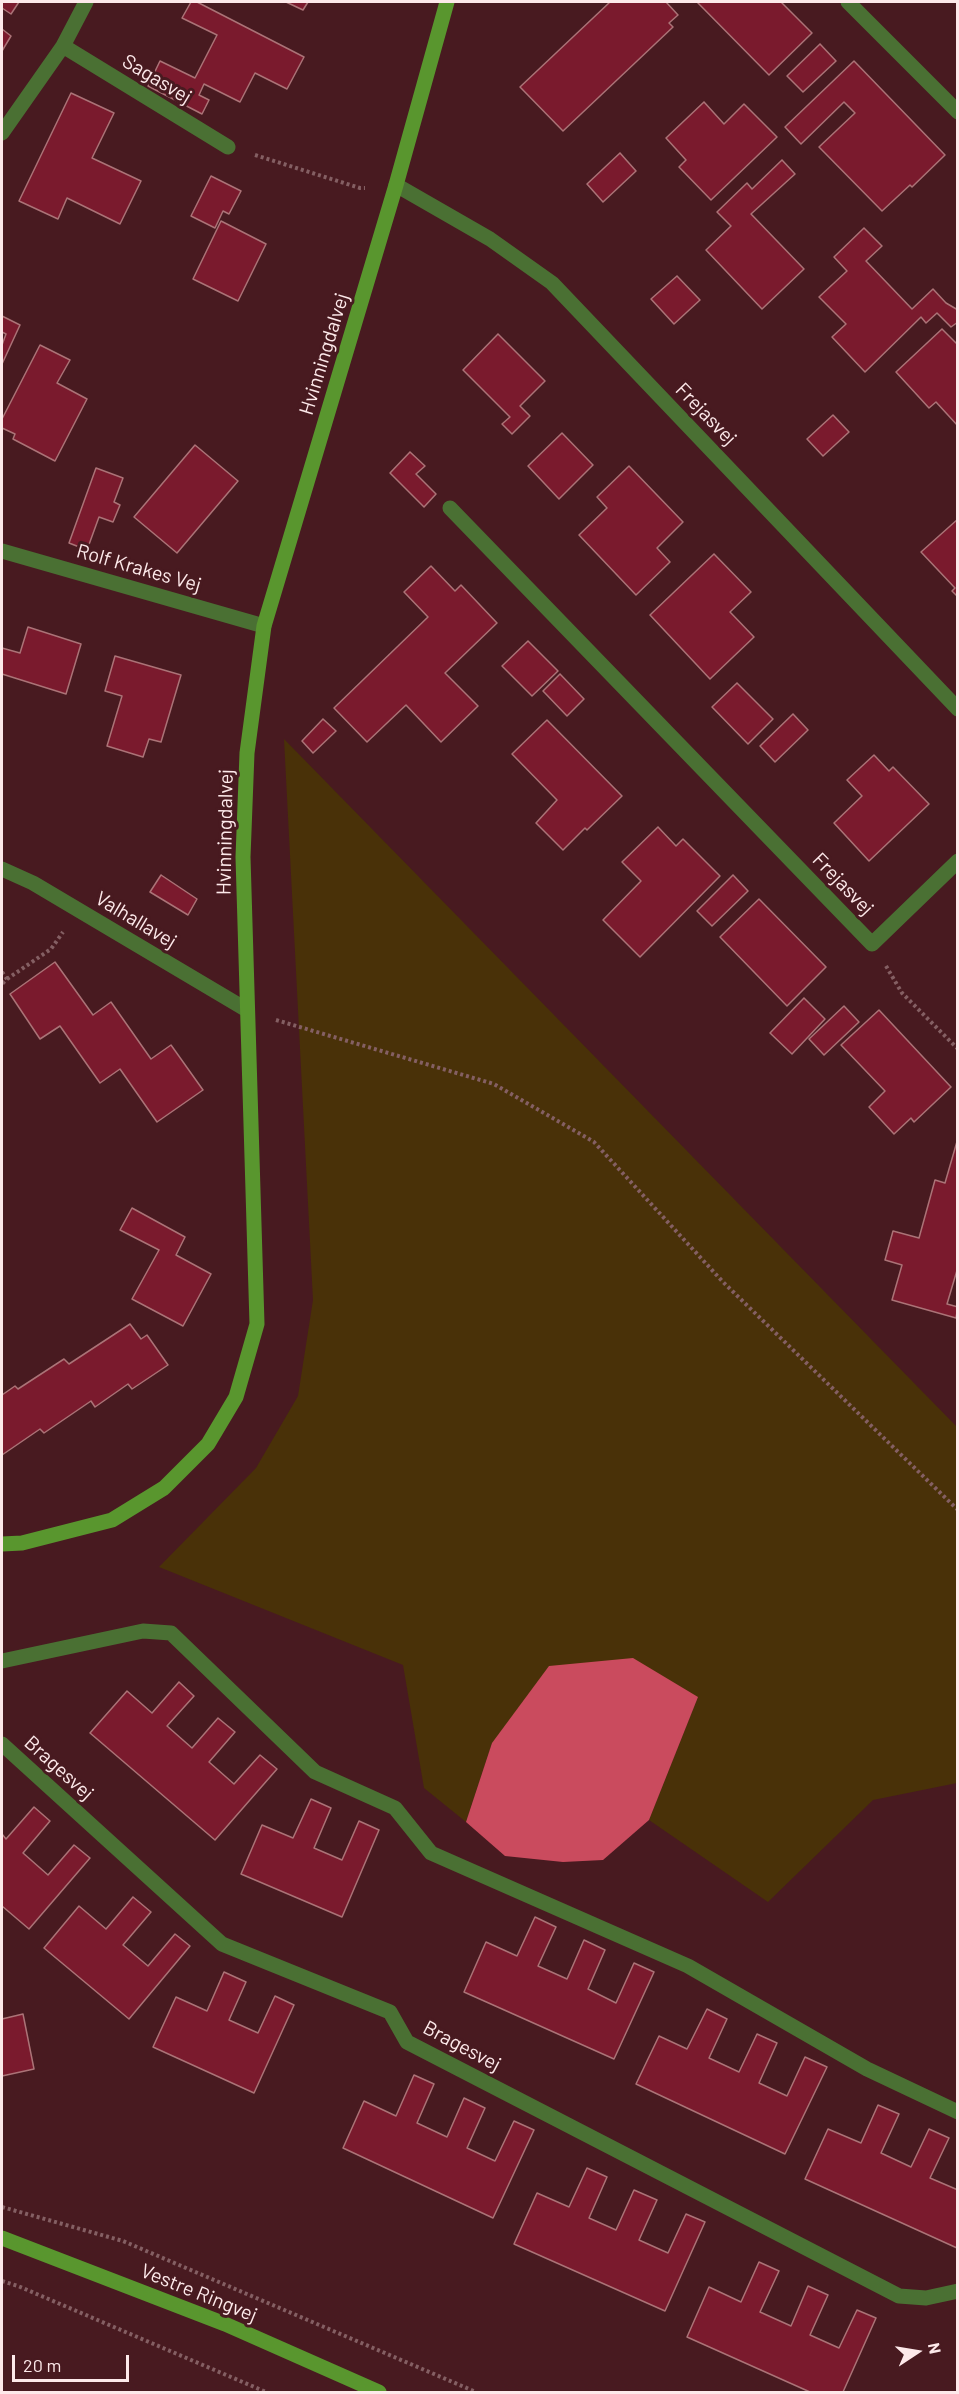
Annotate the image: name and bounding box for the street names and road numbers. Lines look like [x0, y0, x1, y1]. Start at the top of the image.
street label: Sagasvej [118, 49, 196, 109]
street label: Hvinningdalvej [294, 290, 354, 418]
street label: Frejasvej [670, 378, 742, 450]
street label: Rolf Krakes Vej [74, 539, 204, 597]
street label: Hvinningdalvej [212, 769, 238, 895]
street label: Frejasvej [807, 848, 879, 920]
street label: Valhallavej [91, 886, 181, 954]
street label: Bragesvej [19, 1731, 99, 1805]
street label: Bragesvej [419, 2015, 505, 2077]
street label: Vestre Ringvej [137, 2259, 261, 2327]

